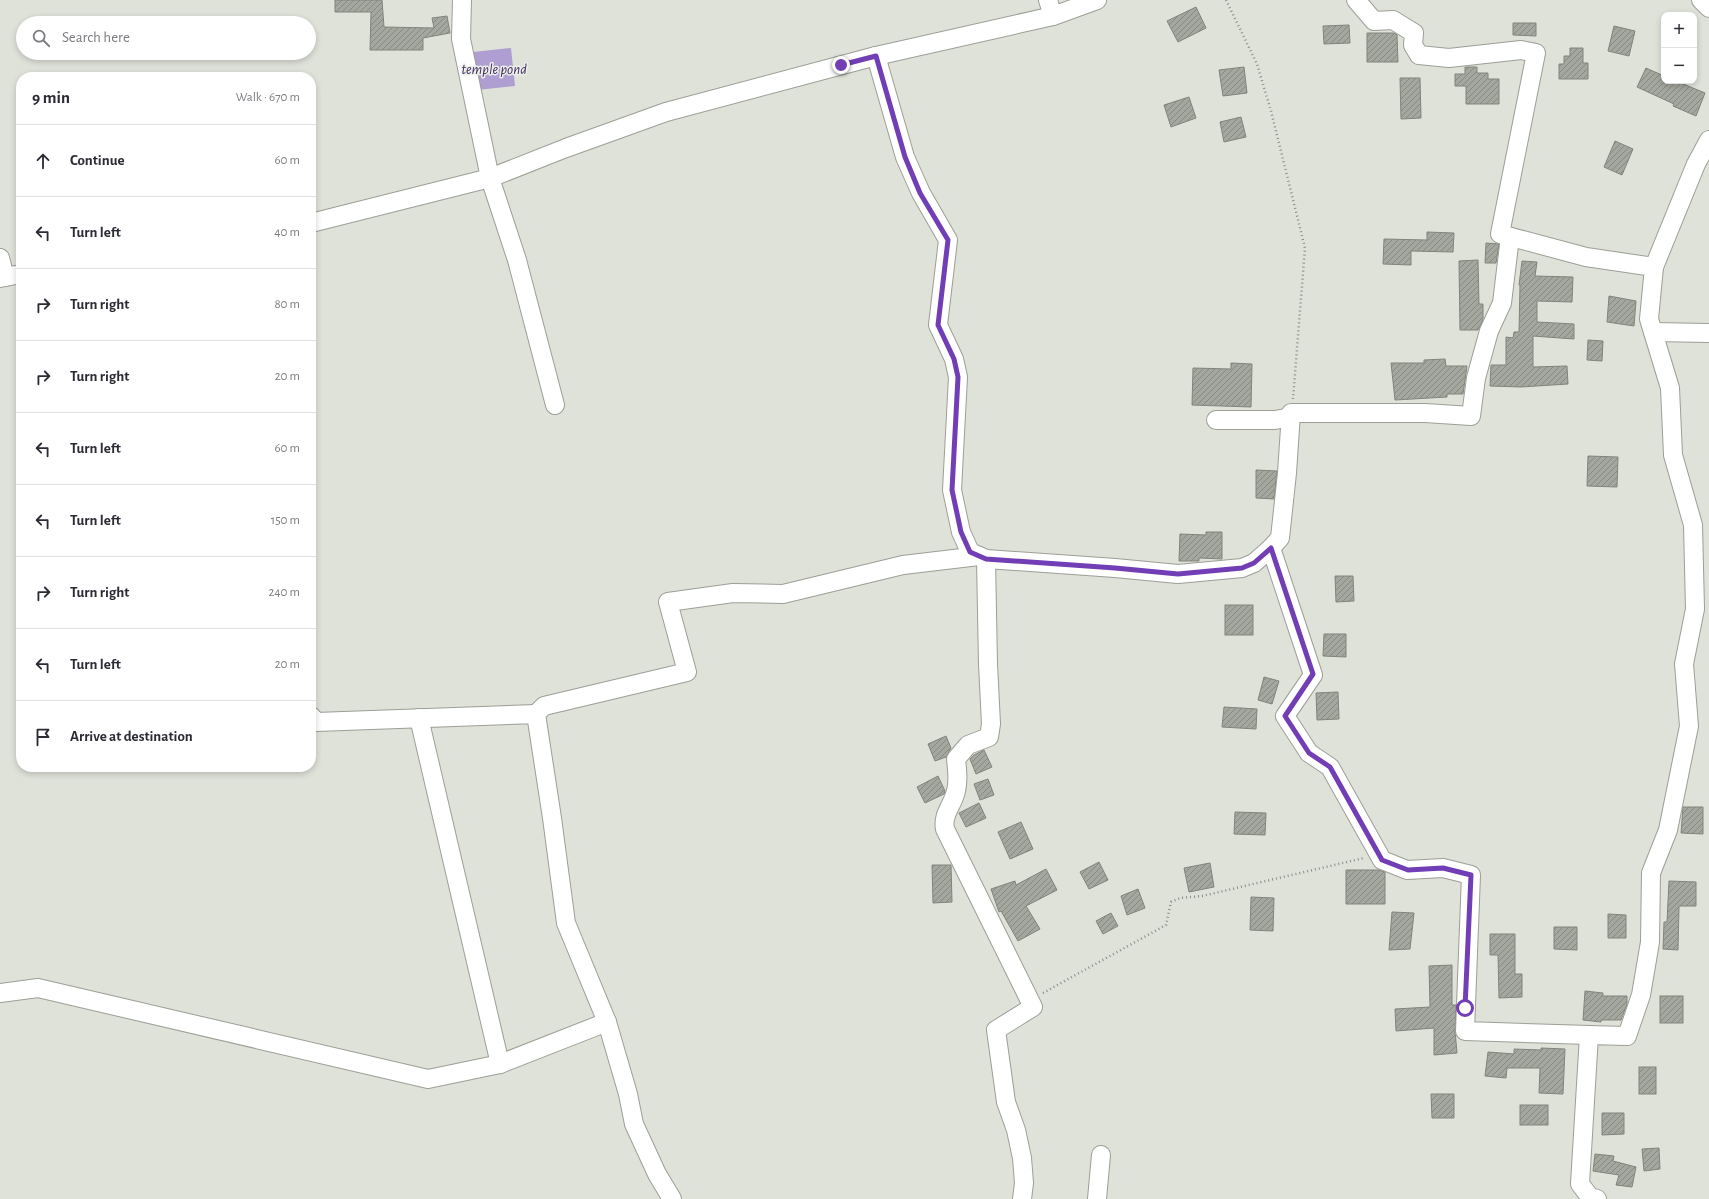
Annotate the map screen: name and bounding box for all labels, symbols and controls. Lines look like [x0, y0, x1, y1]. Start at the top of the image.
map controls [1661, 12, 1697, 84]
button: + [1661, 12, 1697, 48]
search box [16, 16, 316, 60]
icon: search [30, 27, 52, 49]
text: Search here [62, 30, 130, 45]
button: − [1661, 48, 1697, 84]
route end [832, 56, 850, 74]
water label: temple pond [461, 62, 527, 77]
text: 9 min [32, 89, 70, 106]
text: Walk · 670 m [236, 91, 300, 104]
icon: ahead [32, 150, 54, 172]
text: Continue [70, 153, 125, 168]
text: 60 m [274, 154, 300, 167]
icon: left [32, 222, 54, 244]
text: Turn left [70, 225, 121, 240]
text: 40 m [274, 226, 300, 239]
icon: right [32, 294, 54, 316]
text: Turn right [70, 297, 129, 312]
text: 80 m [274, 298, 300, 311]
icon: right [32, 366, 54, 388]
text: Turn right [70, 369, 129, 384]
text: 20 m [275, 370, 300, 383]
icon: left [32, 438, 54, 460]
text: Turn left [70, 441, 121, 456]
text: 60 m [274, 442, 300, 455]
icon: left [32, 510, 54, 532]
text: Turn left [70, 513, 121, 528]
text: 150 m [271, 514, 300, 527]
icon: right [32, 582, 54, 604]
text: Turn right [70, 585, 129, 600]
text: 240 m [268, 586, 300, 599]
icon: left [32, 654, 54, 676]
text: Turn left [70, 657, 121, 672]
text: 20 m [275, 658, 300, 671]
icon: arrive [32, 726, 54, 748]
text: Arrive at destination [70, 729, 193, 744]
route start [1456, 999, 1474, 1017]

